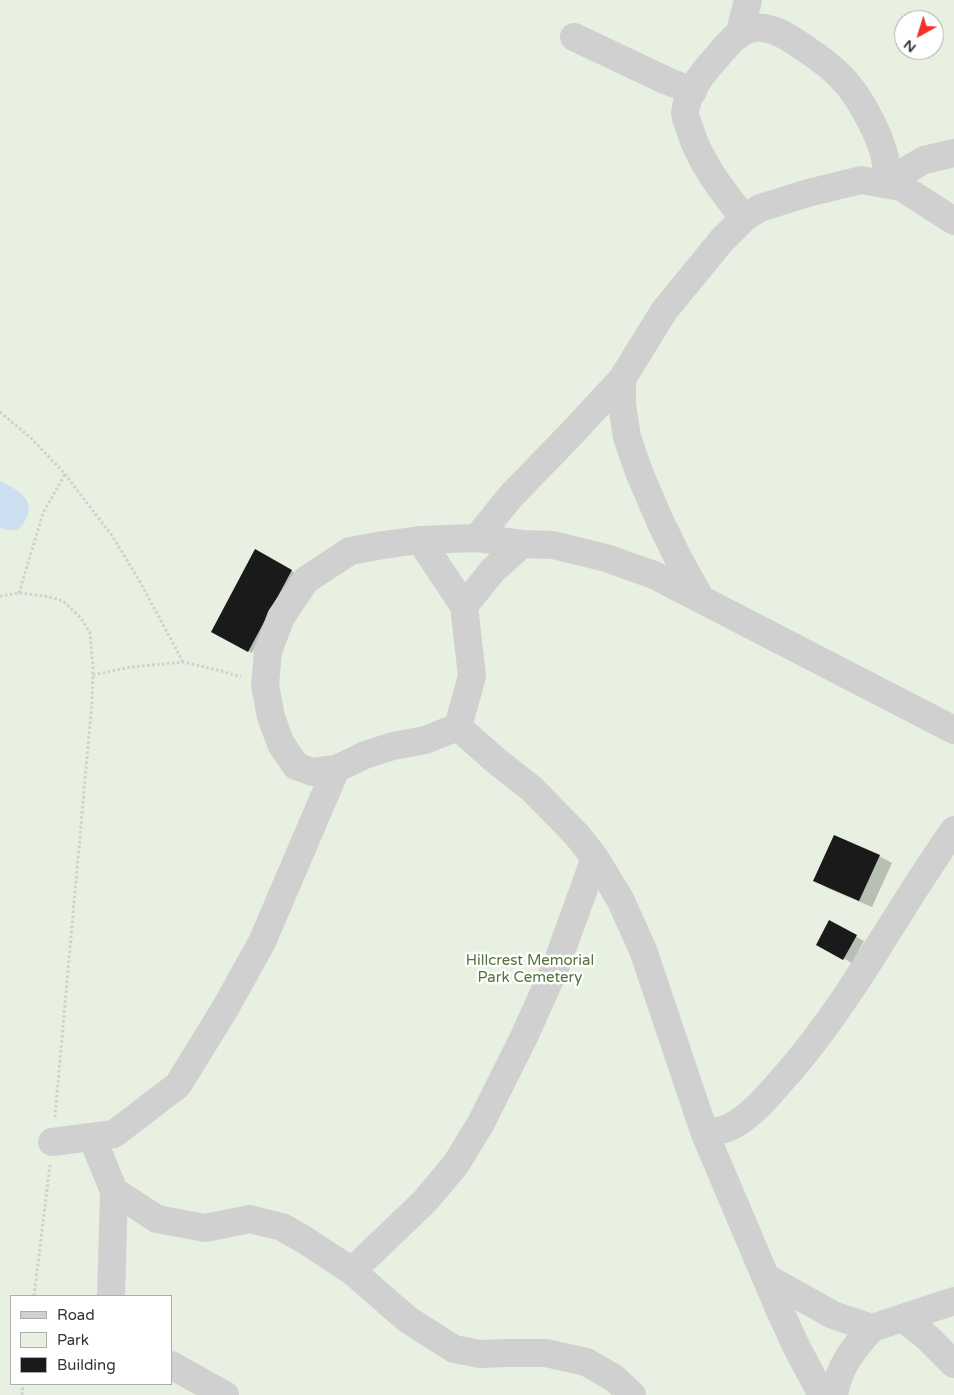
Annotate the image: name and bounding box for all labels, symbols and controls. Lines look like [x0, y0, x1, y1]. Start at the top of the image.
north arrow [894, 10, 944, 60]
text: N [900, 36, 920, 56]
park label: Hillcrest Memorial Park Cemetery [466, 952, 594, 987]
legend [10, 1295, 172, 1385]
text: Road [57, 1306, 95, 1324]
text: Park [57, 1331, 89, 1349]
text: Building [57, 1356, 116, 1374]

